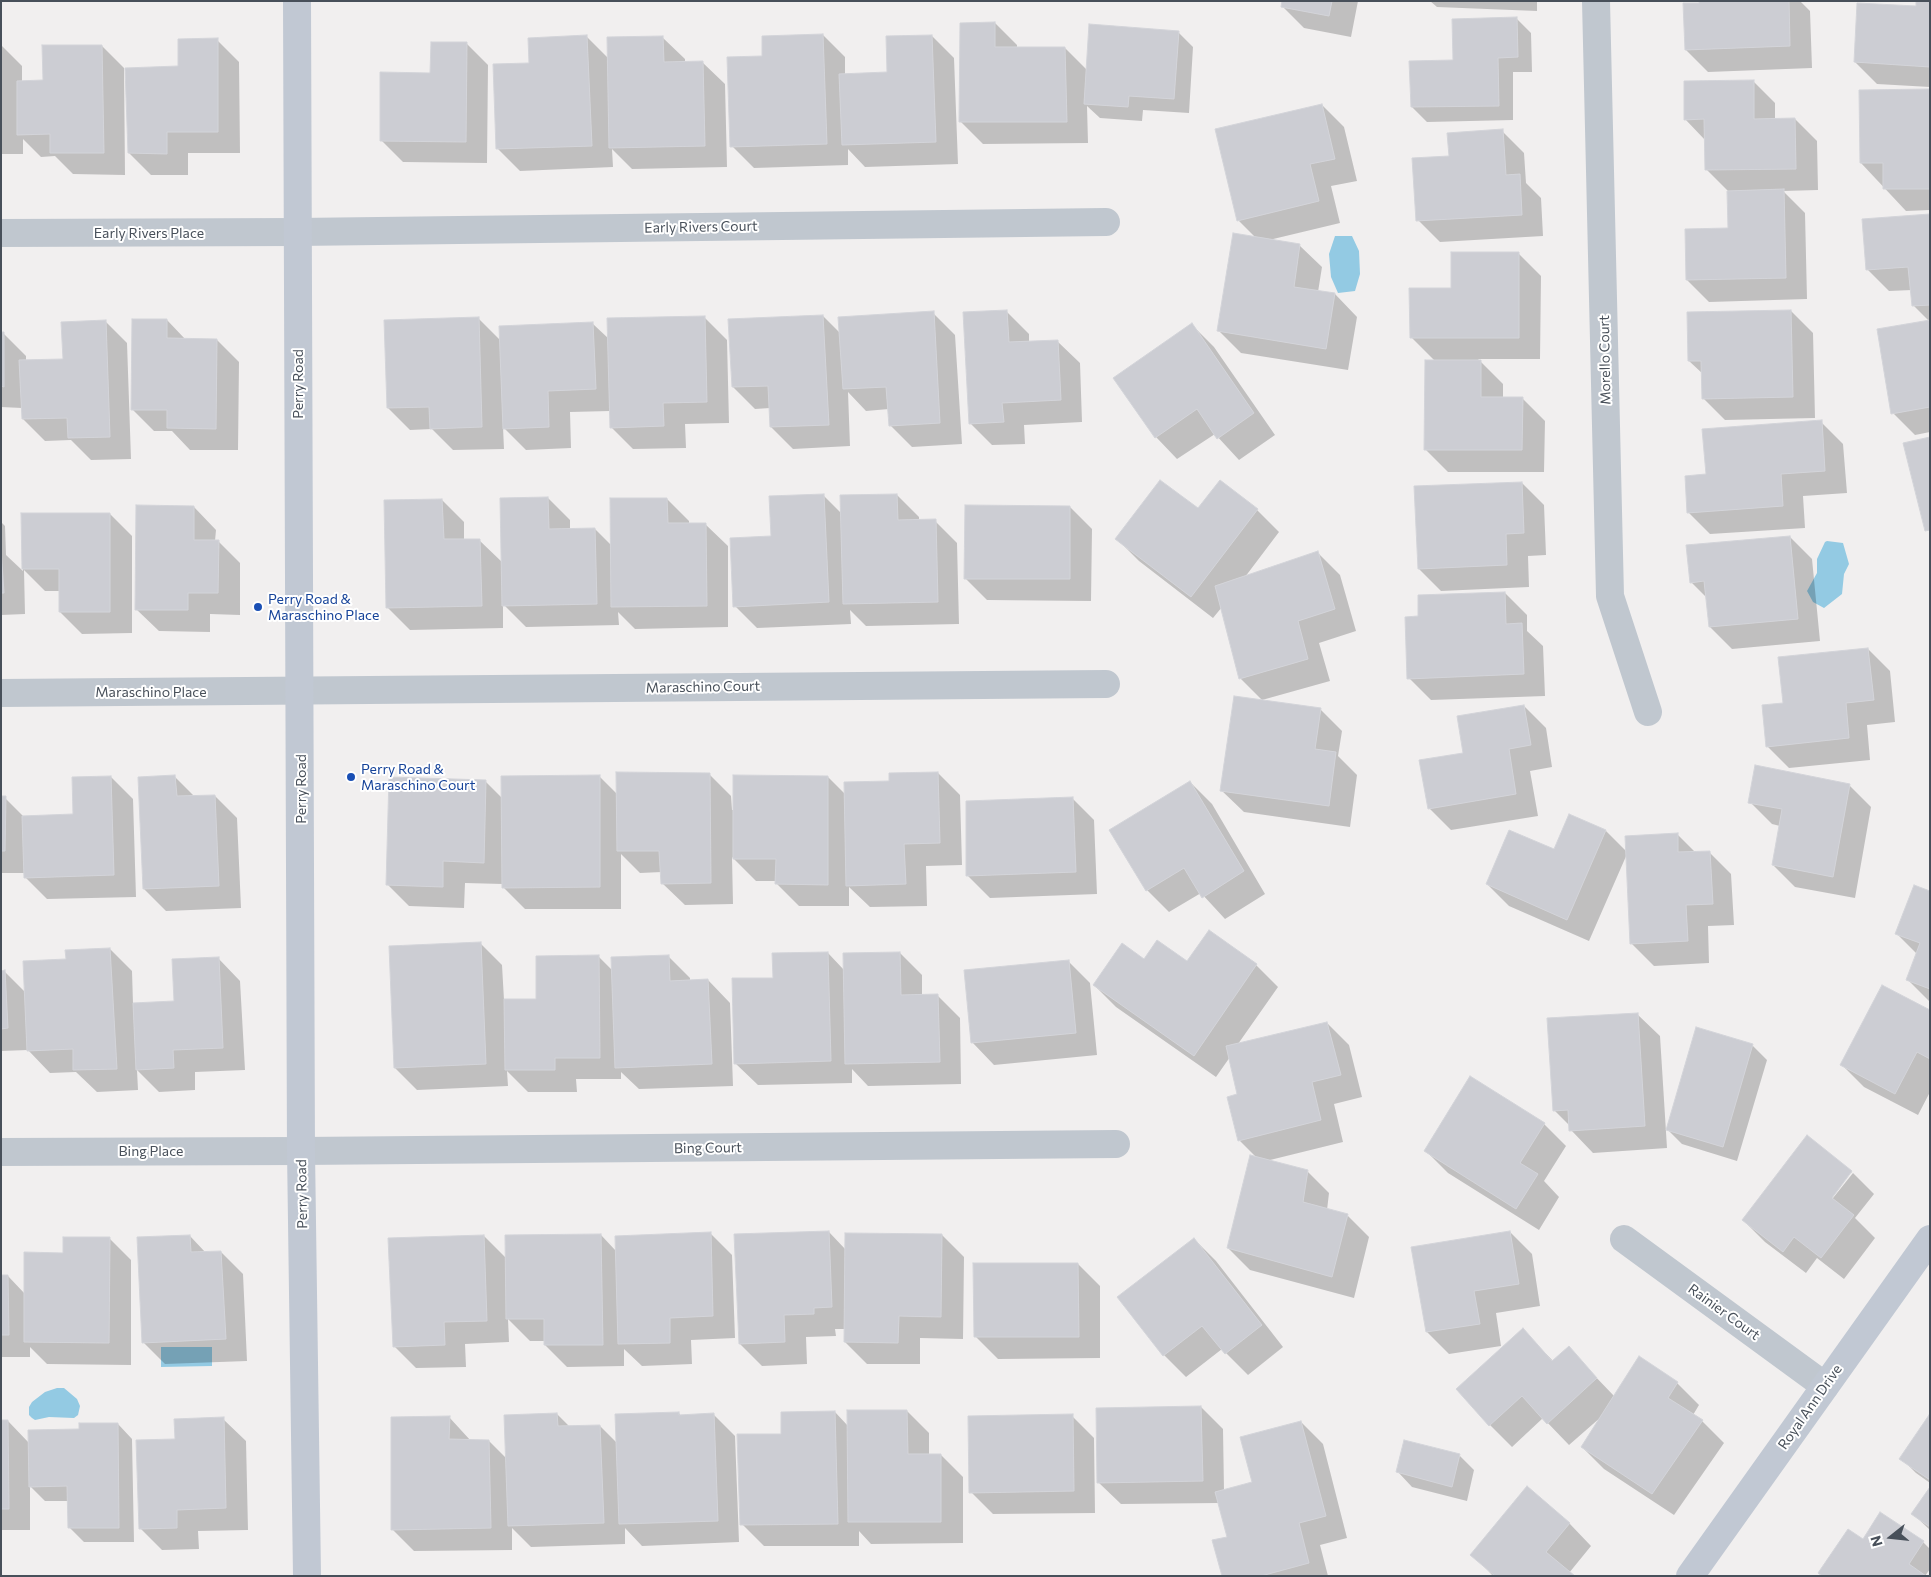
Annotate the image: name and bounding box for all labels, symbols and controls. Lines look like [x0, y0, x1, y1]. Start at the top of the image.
street label: Early Rivers Court [644, 218, 758, 236]
street label: Early Rivers Place [94, 225, 204, 241]
street label: Morello Court [1596, 315, 1614, 405]
street label: Perry Road [290, 349, 306, 419]
place label: Perry Road & Maraschino Place [268, 591, 379, 624]
marker: Perry Road & Maraschino Place [252, 601, 264, 613]
street label: Maraschino Court [646, 678, 760, 696]
street label: Maraschino Place [95, 684, 207, 700]
street label: Perry Road [293, 754, 309, 824]
place label: Perry Road & Maraschino Court [361, 761, 475, 794]
marker: Perry Road & Maraschino Court [345, 771, 357, 783]
street label: Bing Court [674, 1139, 742, 1157]
street label: Bing Place [119, 1143, 183, 1159]
street label: Perry Road [293, 1159, 311, 1229]
street label: Rainier Court [1685, 1280, 1763, 1344]
street label: Royal Ann Drive [1774, 1361, 1846, 1453]
north arrow [1866, 1512, 1916, 1562]
text: N [1866, 1534, 1886, 1549]

